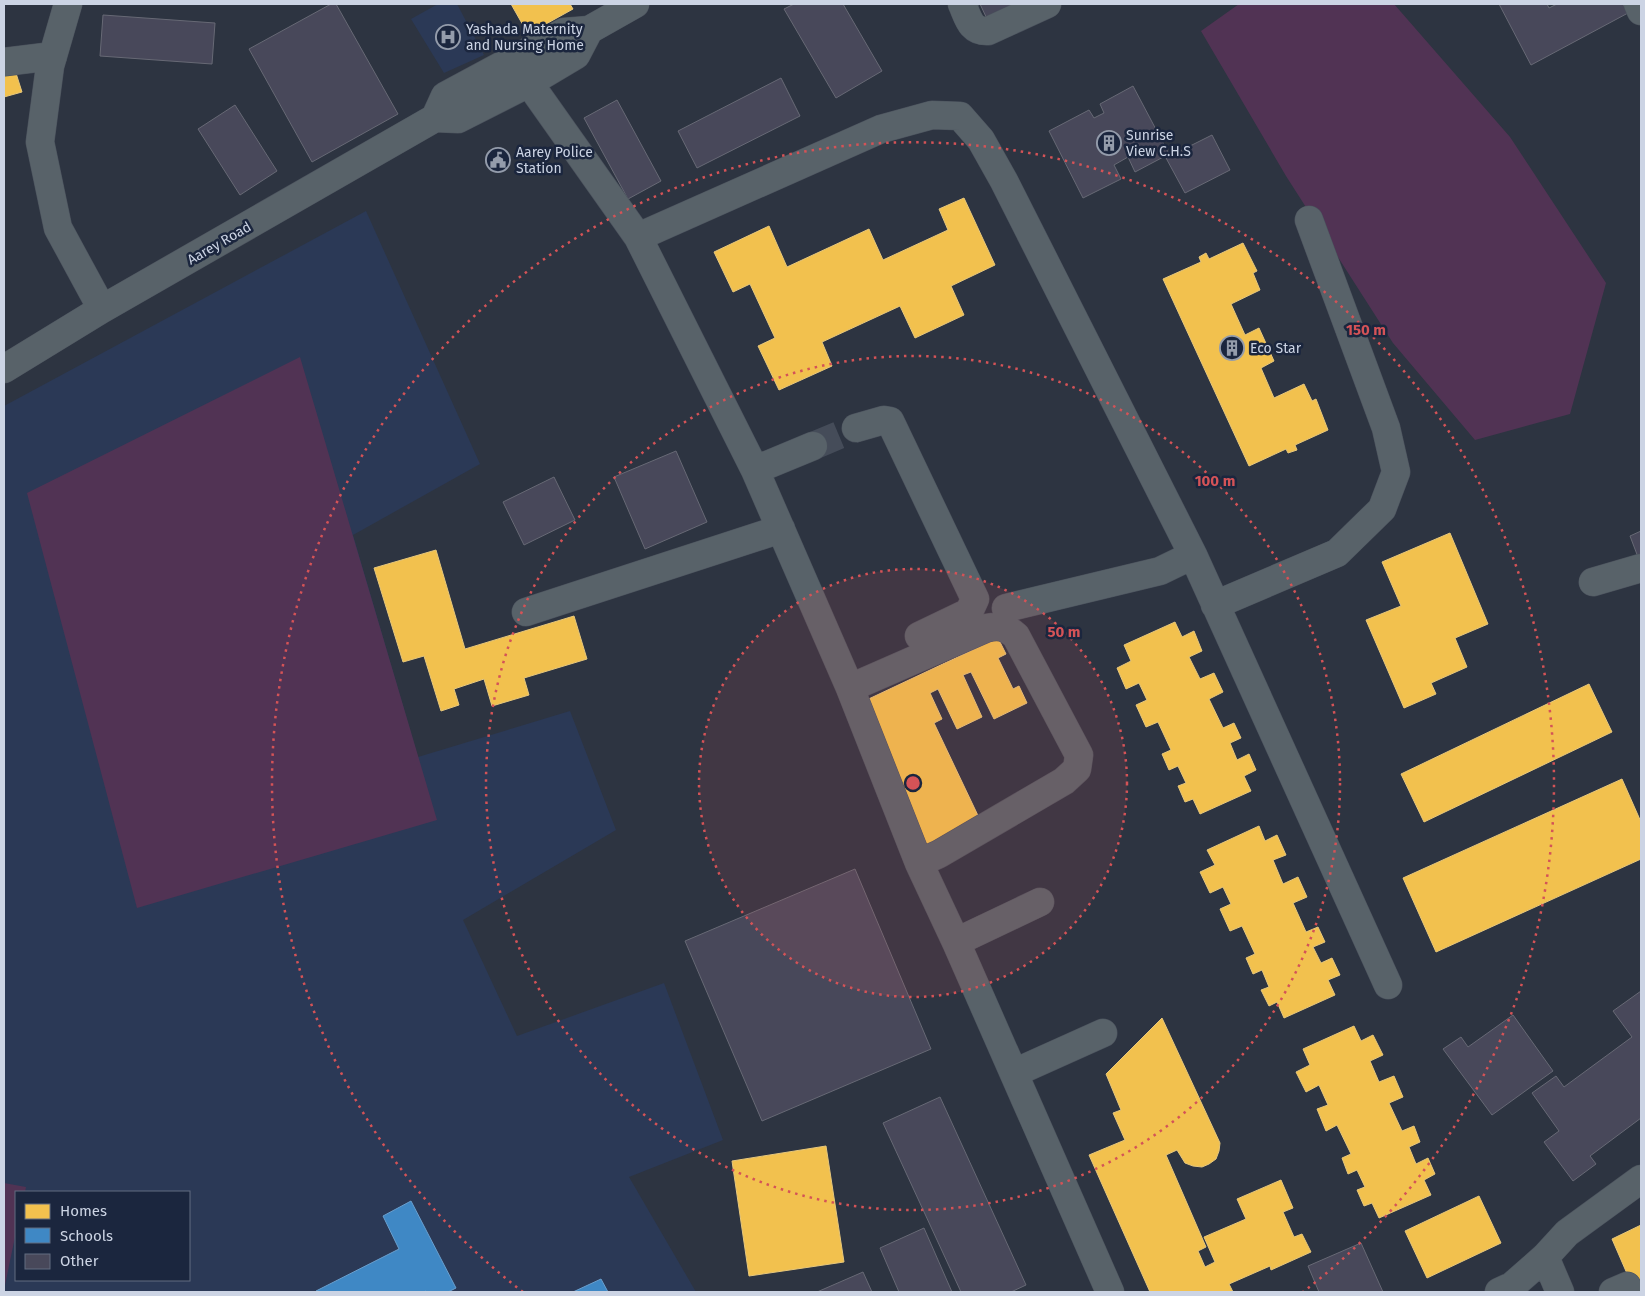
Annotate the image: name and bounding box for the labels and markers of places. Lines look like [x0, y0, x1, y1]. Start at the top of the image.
place label: Yashada Maternity and Nursing Home [466, 21, 584, 54]
hospital icon: Yashada Maternity and Nursing Home [435, 24, 461, 50]
place label: Sunrise View C.H.S [1126, 127, 1191, 160]
building icon: Sunrise View C.H.S [1096, 130, 1122, 156]
place label: Aarey Police Station [516, 144, 593, 177]
public building icon: Aarey Police Station [485, 147, 511, 173]
building icon: Eco Star [1219, 335, 1245, 361]
place label: Eco Star [1250, 340, 1302, 357]
centre of rings [904, 774, 922, 792]

